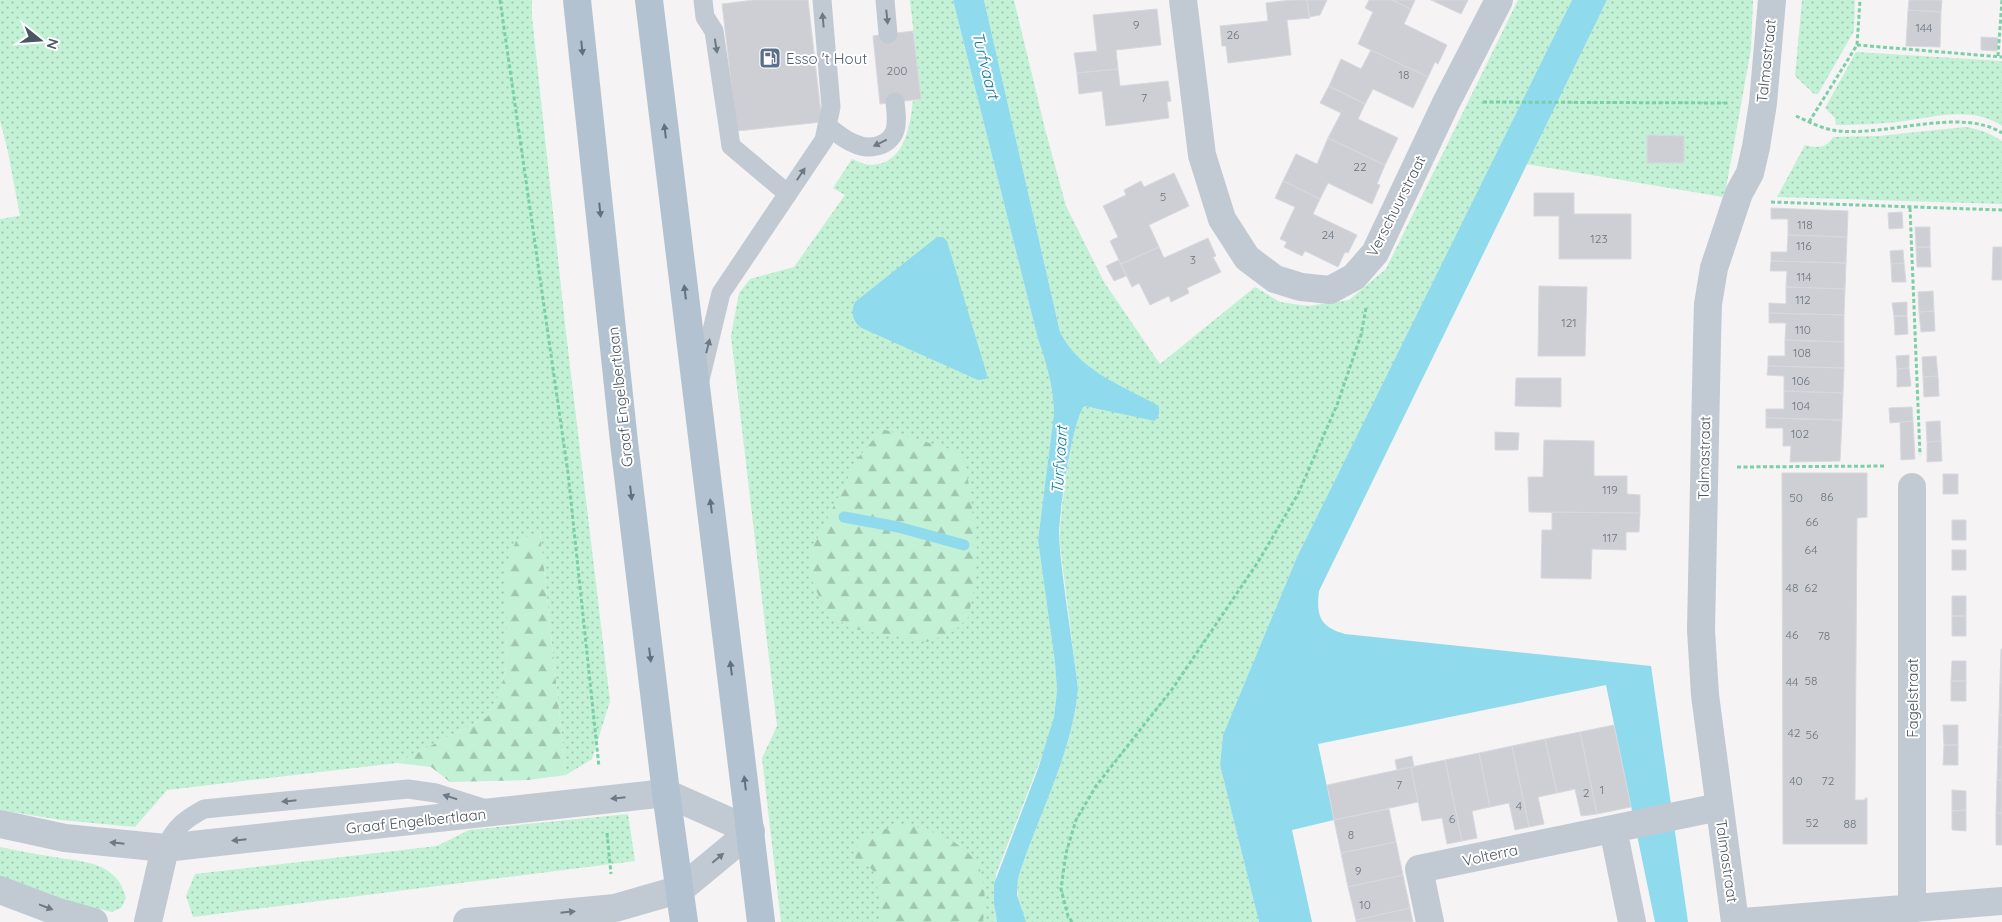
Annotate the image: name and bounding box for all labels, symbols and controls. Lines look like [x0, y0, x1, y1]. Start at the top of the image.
one-way arrow [883, 10, 891, 26]
one-way arrow [819, 11, 827, 27]
north arrow [15, 15, 65, 65]
house number: 9 [1133, 17, 1140, 32]
street label: Talmastraat [1752, 18, 1780, 104]
house number: 144 [1916, 20, 1932, 35]
house number: 26 [1226, 27, 1240, 42]
water label: Turfvaart [968, 29, 1004, 102]
text: N [42, 36, 63, 51]
one-way arrow [712, 38, 720, 54]
one-way arrow [578, 41, 586, 57]
fuel station icon: Esso 't Hout [758, 46, 782, 70]
place label: Esso 't Hout [786, 49, 867, 68]
house number: 200 [887, 63, 907, 78]
house number: 18 [1399, 67, 1409, 82]
house number: 7 [1141, 90, 1147, 105]
one-way arrow [661, 123, 669, 139]
one-way arrow [873, 139, 888, 148]
street label: Verschuurstraat [1362, 152, 1430, 260]
house number: 22 [1353, 159, 1367, 174]
one-way arrow [797, 167, 806, 181]
house number: 5 [1160, 189, 1166, 204]
one-way arrow [596, 202, 604, 218]
house number: 118 [1797, 217, 1813, 232]
house number: 24 [1322, 227, 1334, 242]
house number: 123 [1590, 231, 1608, 246]
house number: 116 [1796, 238, 1812, 253]
house number: 3 [1190, 252, 1196, 267]
house number: 114 [1796, 269, 1812, 284]
one-way arrow [680, 284, 688, 300]
house number: 112 [1795, 292, 1811, 307]
house number: 121 [1561, 315, 1577, 330]
house number: 110 [1795, 322, 1811, 337]
street label: Graaf Engelbertlaan [603, 326, 637, 468]
one-way arrow [705, 338, 713, 353]
house number: 108 [1793, 345, 1811, 360]
house number: 106 [1792, 373, 1811, 388]
house number: 104 [1792, 398, 1810, 413]
street label: Talmastraat [1694, 416, 1714, 500]
water label: Turfvaart [1047, 424, 1071, 495]
house number: 102 [1791, 426, 1809, 441]
house number: 119 [1602, 482, 1618, 497]
one-way arrow [627, 486, 635, 502]
house number: 86 [1821, 489, 1834, 504]
house number: 50 [1789, 490, 1803, 505]
one-way arrow [707, 498, 715, 514]
house number: 66 [1806, 514, 1819, 529]
house number: 117 [1602, 530, 1618, 545]
house number: 64 [1805, 542, 1817, 557]
house number: 48 [1786, 580, 1798, 595]
house number: 62 [1804, 580, 1818, 595]
house number: 46 [1786, 627, 1799, 642]
house number: 78 [1818, 628, 1830, 643]
one-way arrow [646, 647, 654, 663]
street label: Fagelstraat [1903, 658, 1922, 738]
one-way arrow [727, 659, 735, 675]
house number: 58 [1804, 673, 1818, 688]
house number: 44 [1786, 674, 1798, 689]
house number: 42 [1788, 725, 1801, 740]
house number: 56 [1806, 727, 1819, 742]
house number: 40 [1789, 773, 1803, 788]
house number: 72 [1822, 773, 1835, 788]
one-way arrow [741, 774, 749, 790]
house number: 7 [1396, 777, 1402, 792]
house number: 1 [1600, 782, 1604, 797]
house number: 2 [1583, 785, 1590, 800]
one-way arrow [443, 793, 458, 801]
one-way arrow [609, 794, 625, 802]
one-way arrow [281, 797, 297, 805]
house number: 4 [1516, 798, 1522, 813]
street label: Graaf Engelbertlaan [345, 804, 487, 838]
house number: 6 [1449, 811, 1456, 826]
house number: 52 [1805, 815, 1819, 830]
house number: 88 [1844, 816, 1856, 831]
street label: Talmastraat [1712, 818, 1742, 904]
house number: 8 [1348, 827, 1354, 842]
one-way arrow [231, 837, 247, 845]
one-way arrow [108, 839, 124, 847]
street label: Volterra [1461, 840, 1519, 870]
one-way arrow [712, 853, 724, 864]
house number: 9 [1355, 863, 1362, 878]
house number: 10 [1359, 897, 1371, 912]
one-way arrow [38, 904, 53, 911]
one-way arrow [560, 908, 576, 916]

